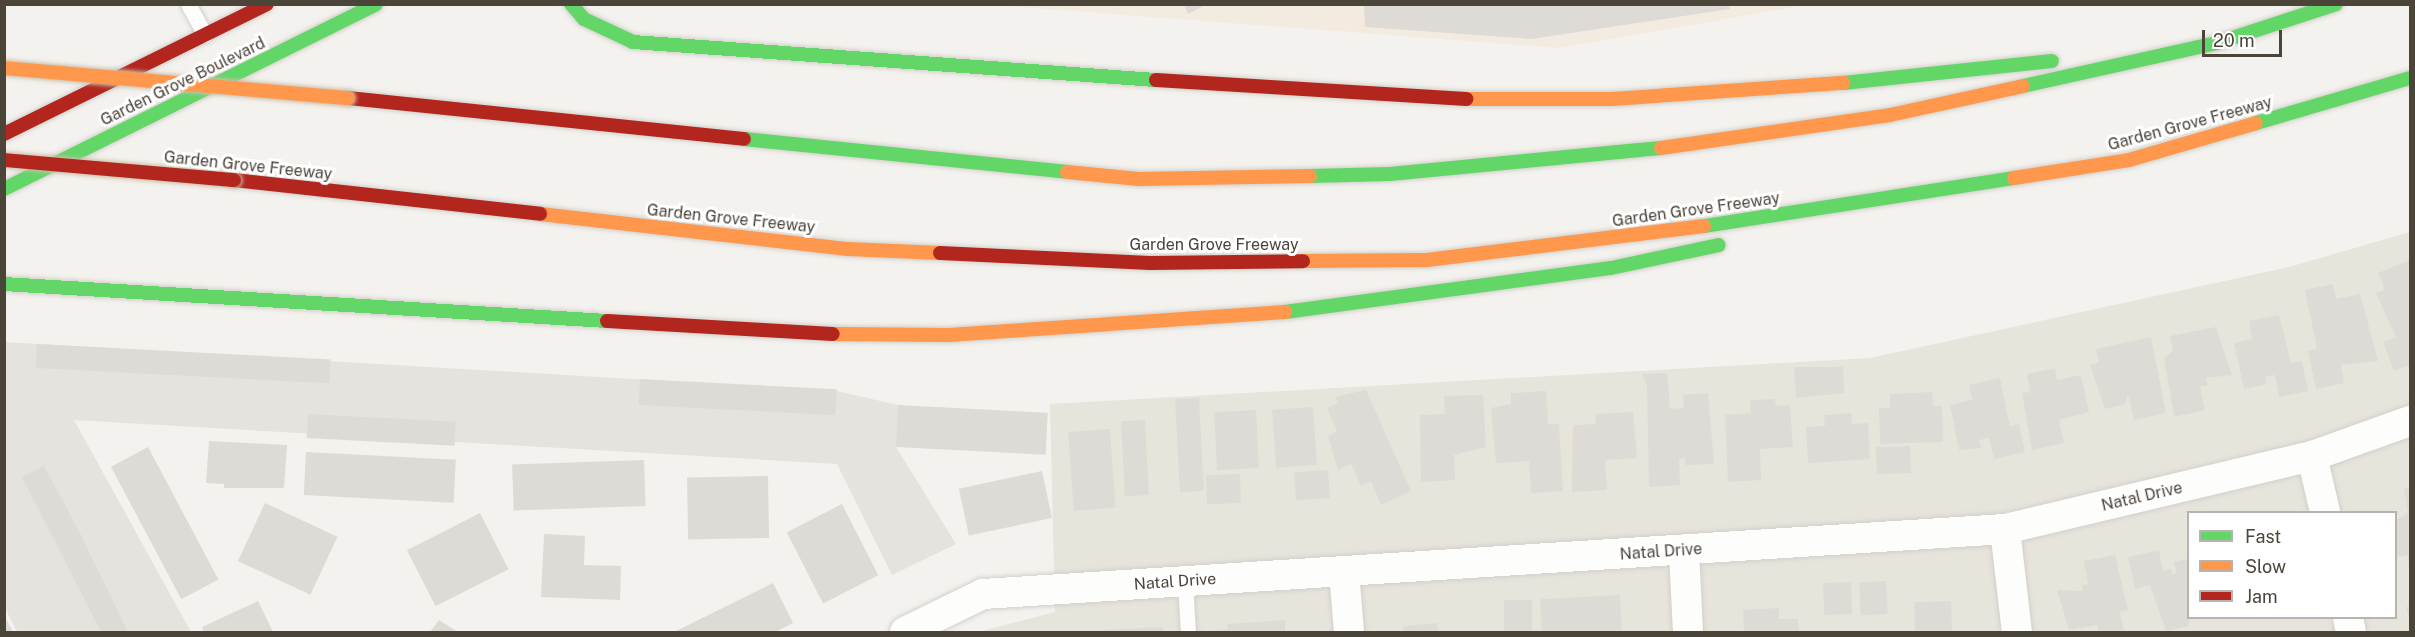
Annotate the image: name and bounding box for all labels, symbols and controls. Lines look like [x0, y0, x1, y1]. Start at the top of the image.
scale bar [2205, 18, 2284, 56]
text: 20 m [2213, 30, 2255, 51]
street label: Garden Grove Boulevard [97, 34, 269, 130]
street label: Garden Grove Freeway [2106, 93, 2274, 155]
street label: Garden Grove Freeway [163, 148, 333, 184]
street label: Garden Grove Freeway [1611, 189, 1781, 231]
street label: Garden Grove Freeway [646, 201, 816, 237]
street label: Garden Grove Freeway [1129, 235, 1299, 255]
street label: Natal Drive [2100, 478, 2184, 516]
legend [2187, 511, 2397, 619]
text: Fast [2245, 526, 2281, 547]
street label: Natal Drive [1619, 540, 1703, 564]
text: Slow [2245, 556, 2286, 577]
street label: Natal Drive [1133, 570, 1217, 594]
text: Jam [2245, 586, 2278, 607]

